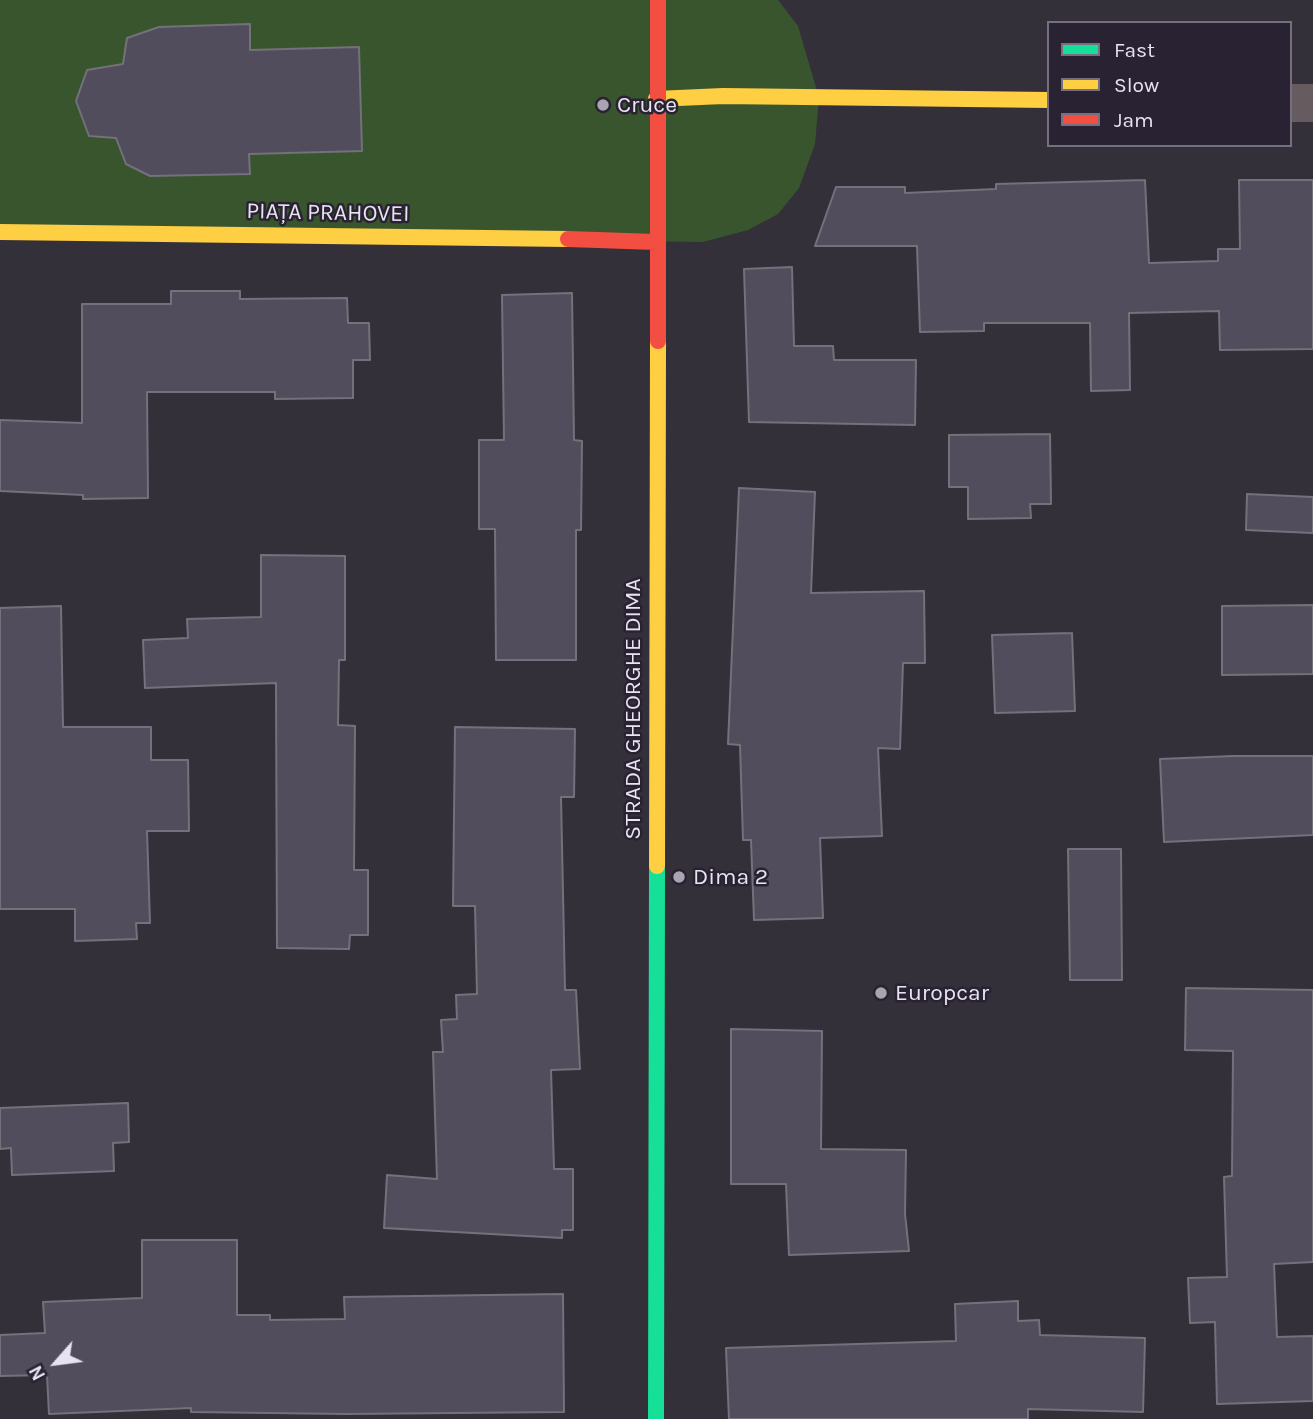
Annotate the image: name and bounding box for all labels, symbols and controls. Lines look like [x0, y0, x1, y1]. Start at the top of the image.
legend [1047, 21, 1292, 147]
text: Fast [1114, 38, 1155, 62]
text: Slow [1114, 73, 1159, 97]
place label: Cruce [617, 91, 677, 119]
marker: Cruce [595, 97, 611, 113]
text: Jam [1114, 108, 1154, 132]
street label: PIAȚA PRAHOVEI [246, 198, 410, 228]
street label: STRADA GHEORGHE DIMA [619, 578, 647, 840]
place label: Dima 2 [693, 863, 768, 891]
marker: Dima 2 [671, 869, 687, 885]
place label: Europcar [895, 979, 989, 1007]
marker: Europcar [873, 985, 889, 1001]
north arrow [21, 1328, 91, 1398]
text: N [25, 1362, 50, 1384]

